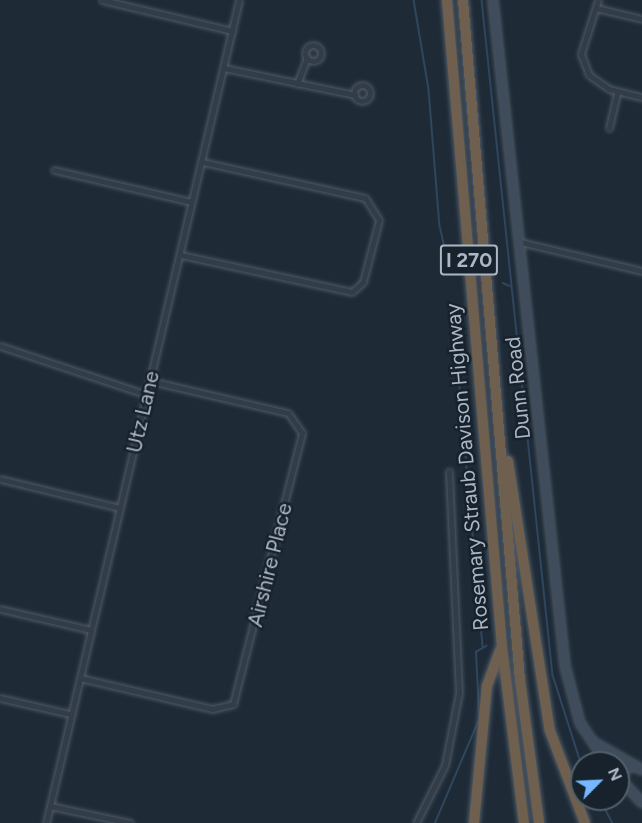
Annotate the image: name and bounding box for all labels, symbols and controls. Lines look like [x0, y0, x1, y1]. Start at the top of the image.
road number: I 270 [439, 243, 499, 277]
street label: Rosemary Straub Davison Highway [440, 302, 494, 632]
street label: Dunn Road [500, 335, 536, 441]
street label: Utz Lane [121, 369, 165, 455]
street label: Airshire Place [242, 501, 298, 629]
north arrow [570, 751, 630, 811]
text: N [604, 765, 626, 784]

